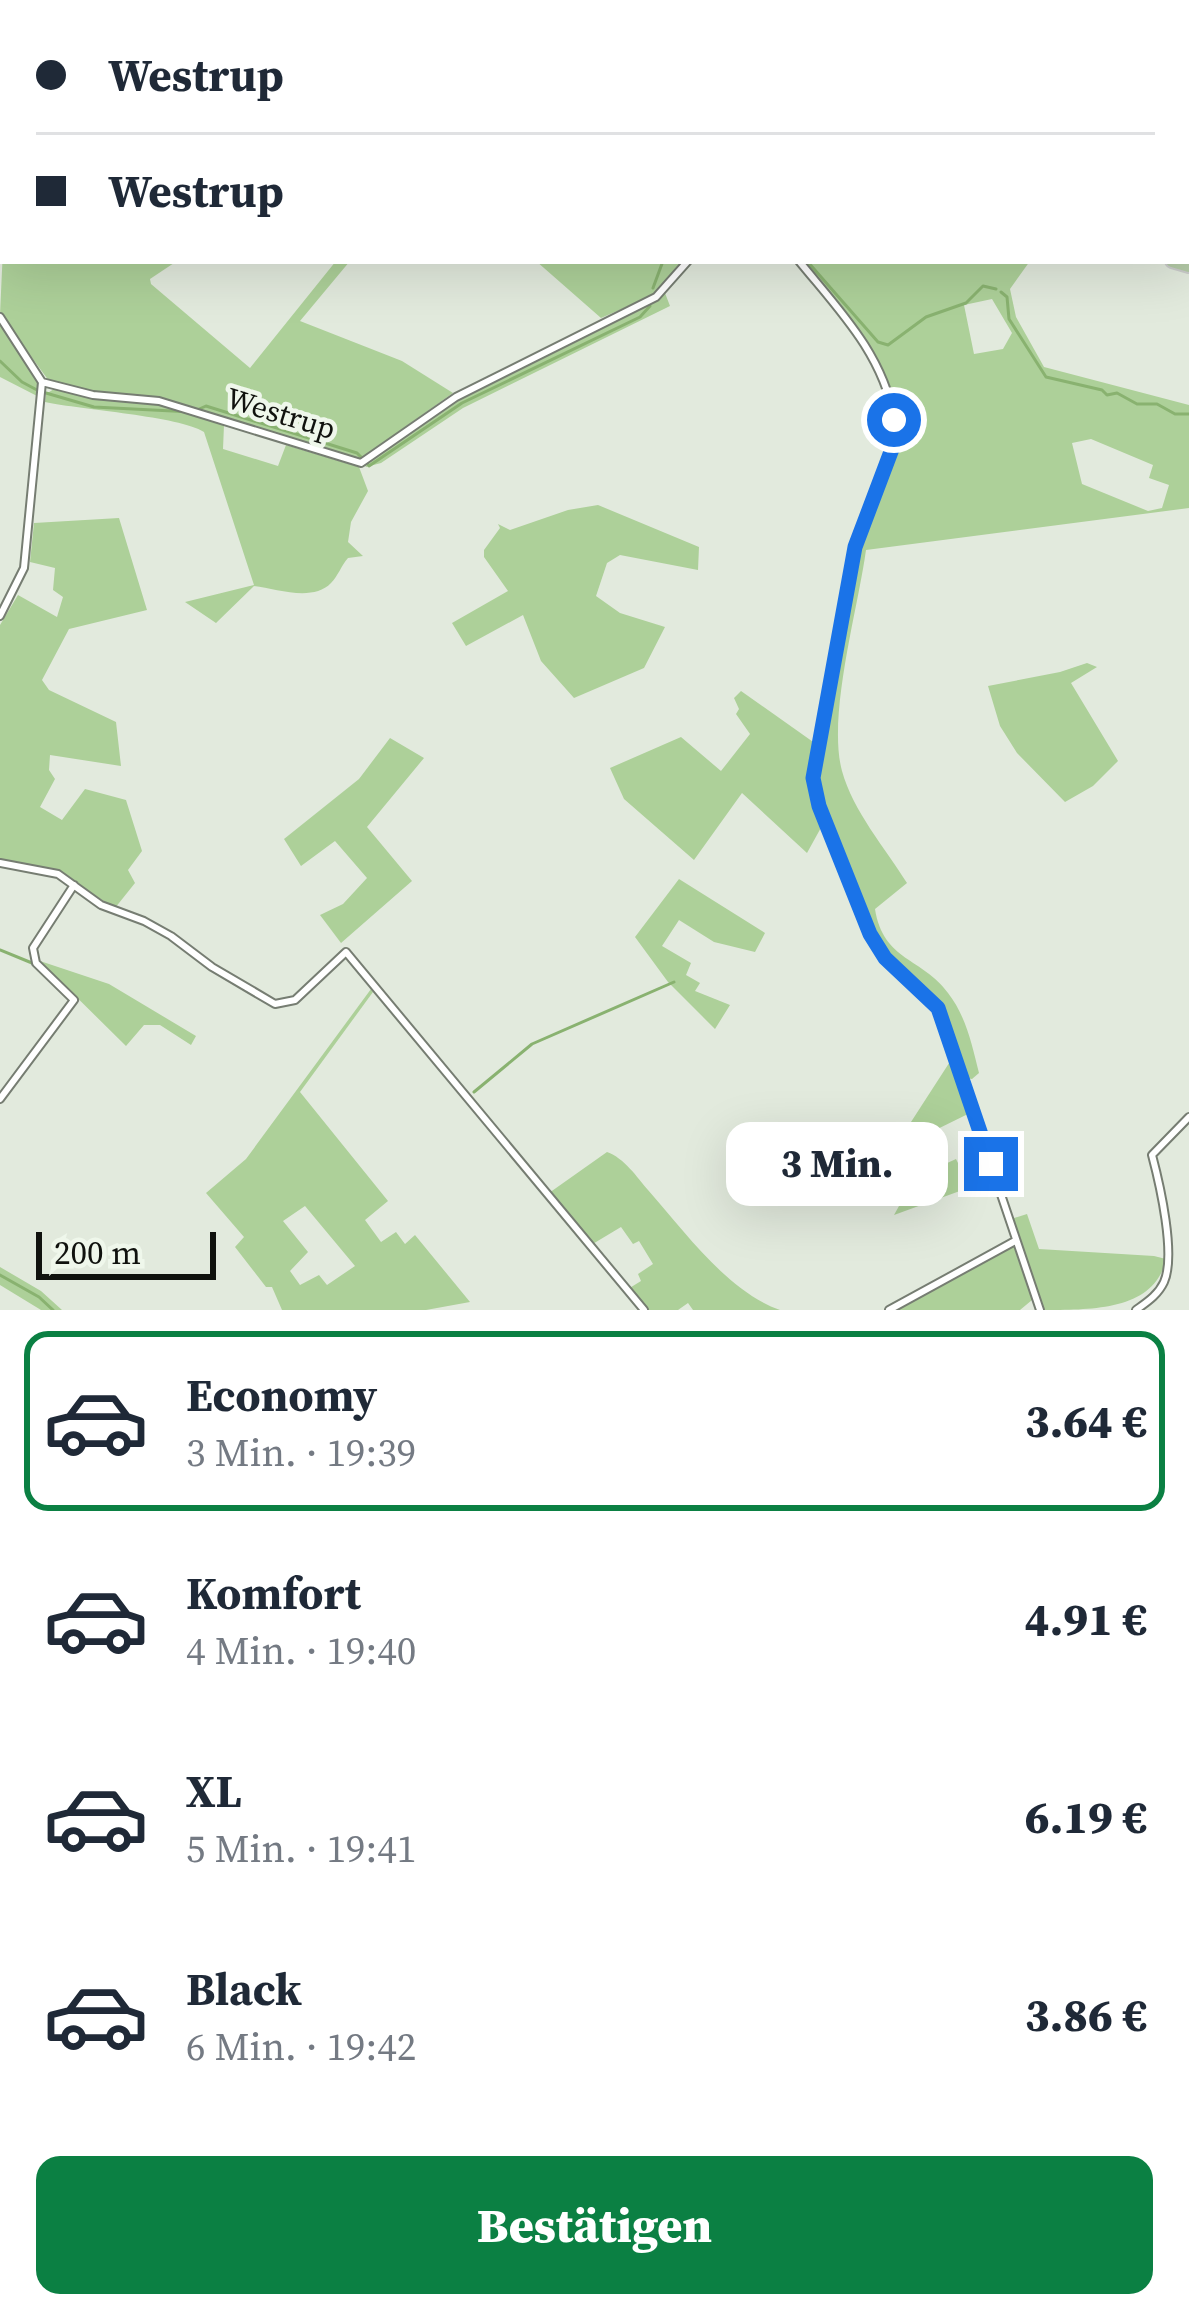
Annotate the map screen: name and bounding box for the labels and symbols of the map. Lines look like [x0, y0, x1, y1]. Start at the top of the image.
street label: Westrup [221, 377, 341, 449]
route start [867, 393, 921, 447]
callout: 3 Min. [727, 1122, 949, 1206]
route end [964, 1137, 1018, 1191]
scale bar [36, 1226, 216, 1279]

